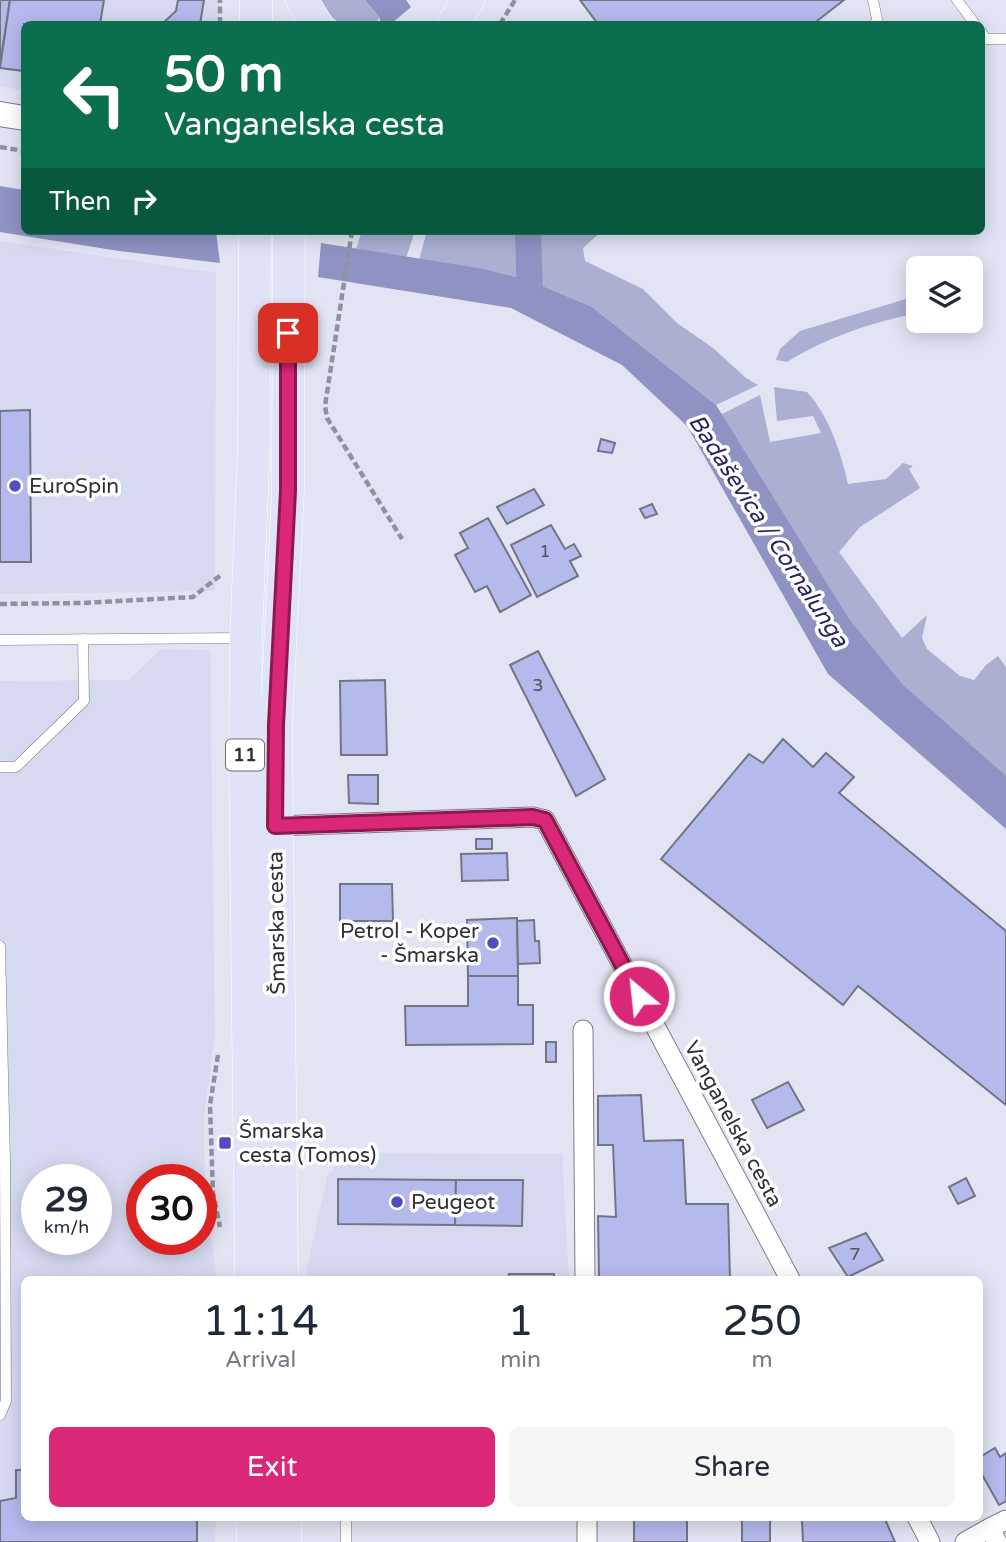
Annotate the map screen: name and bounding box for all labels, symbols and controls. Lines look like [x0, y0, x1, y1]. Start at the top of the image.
text: 50 m [164, 46, 283, 105]
icon: left [49, 49, 140, 140]
text: Vanganelska cesta [164, 106, 445, 144]
icon: right [125, 182, 163, 220]
text: Then [49, 186, 111, 217]
map controls [906, 256, 983, 333]
button: layers [906, 256, 983, 333]
pin [258, 303, 318, 363]
icon: arrive [269, 314, 307, 352]
water label: Badaševica / Cornalunga [682, 409, 854, 654]
place label: EuroSpin [29, 474, 119, 499]
marker: EuroSpin [7, 478, 23, 494]
house number: 1 [539, 540, 551, 562]
house number: 3 [532, 674, 544, 696]
road number: 11 [226, 740, 264, 770]
street label: Šmarska cesta [263, 851, 291, 995]
place label: Petrol - Koper - Šmarska [340, 919, 479, 968]
marker: Petrol - Koper - Šmarska [485, 935, 501, 951]
position arrow [602, 959, 676, 1033]
street label: Vanganelska cesta [679, 1037, 787, 1211]
place label: Šmarska cesta (Tomos) [239, 1119, 376, 1168]
marker: Šmarska cesta (Tomos) [217, 1135, 233, 1151]
speed limit sign: 30 [126, 1164, 217, 1255]
text: 29 [45, 1179, 88, 1221]
place label: Peugeot [411, 1190, 495, 1215]
marker: Peugeot [389, 1194, 405, 1210]
text: km/h [44, 1216, 89, 1238]
house number: 7 [849, 1243, 861, 1265]
text: 11:14 [202, 1296, 319, 1347]
text: 1 [507, 1296, 534, 1347]
text: 250 [722, 1296, 802, 1347]
text: Arrival [225, 1346, 296, 1374]
text: min [500, 1346, 541, 1374]
text: m [751, 1346, 773, 1374]
button: Exit [49, 1427, 495, 1507]
button: Share [509, 1427, 955, 1507]

